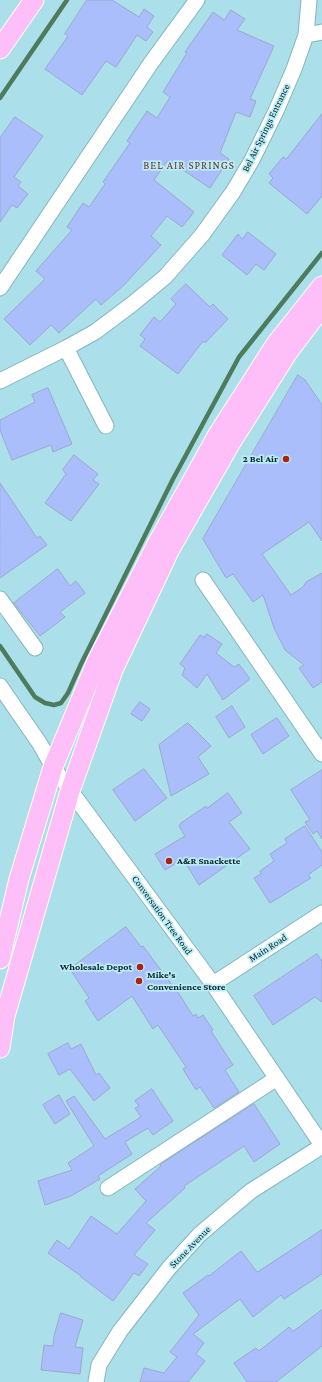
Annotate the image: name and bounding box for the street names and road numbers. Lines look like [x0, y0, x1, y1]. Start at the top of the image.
street label: Bel Air Springs Entrance [240, 82, 292, 174]
street label: Conversation Tree Road [129, 873, 195, 957]
street label: Main Road [247, 931, 289, 965]
street label: Stone Avenue [167, 1223, 213, 1271]

